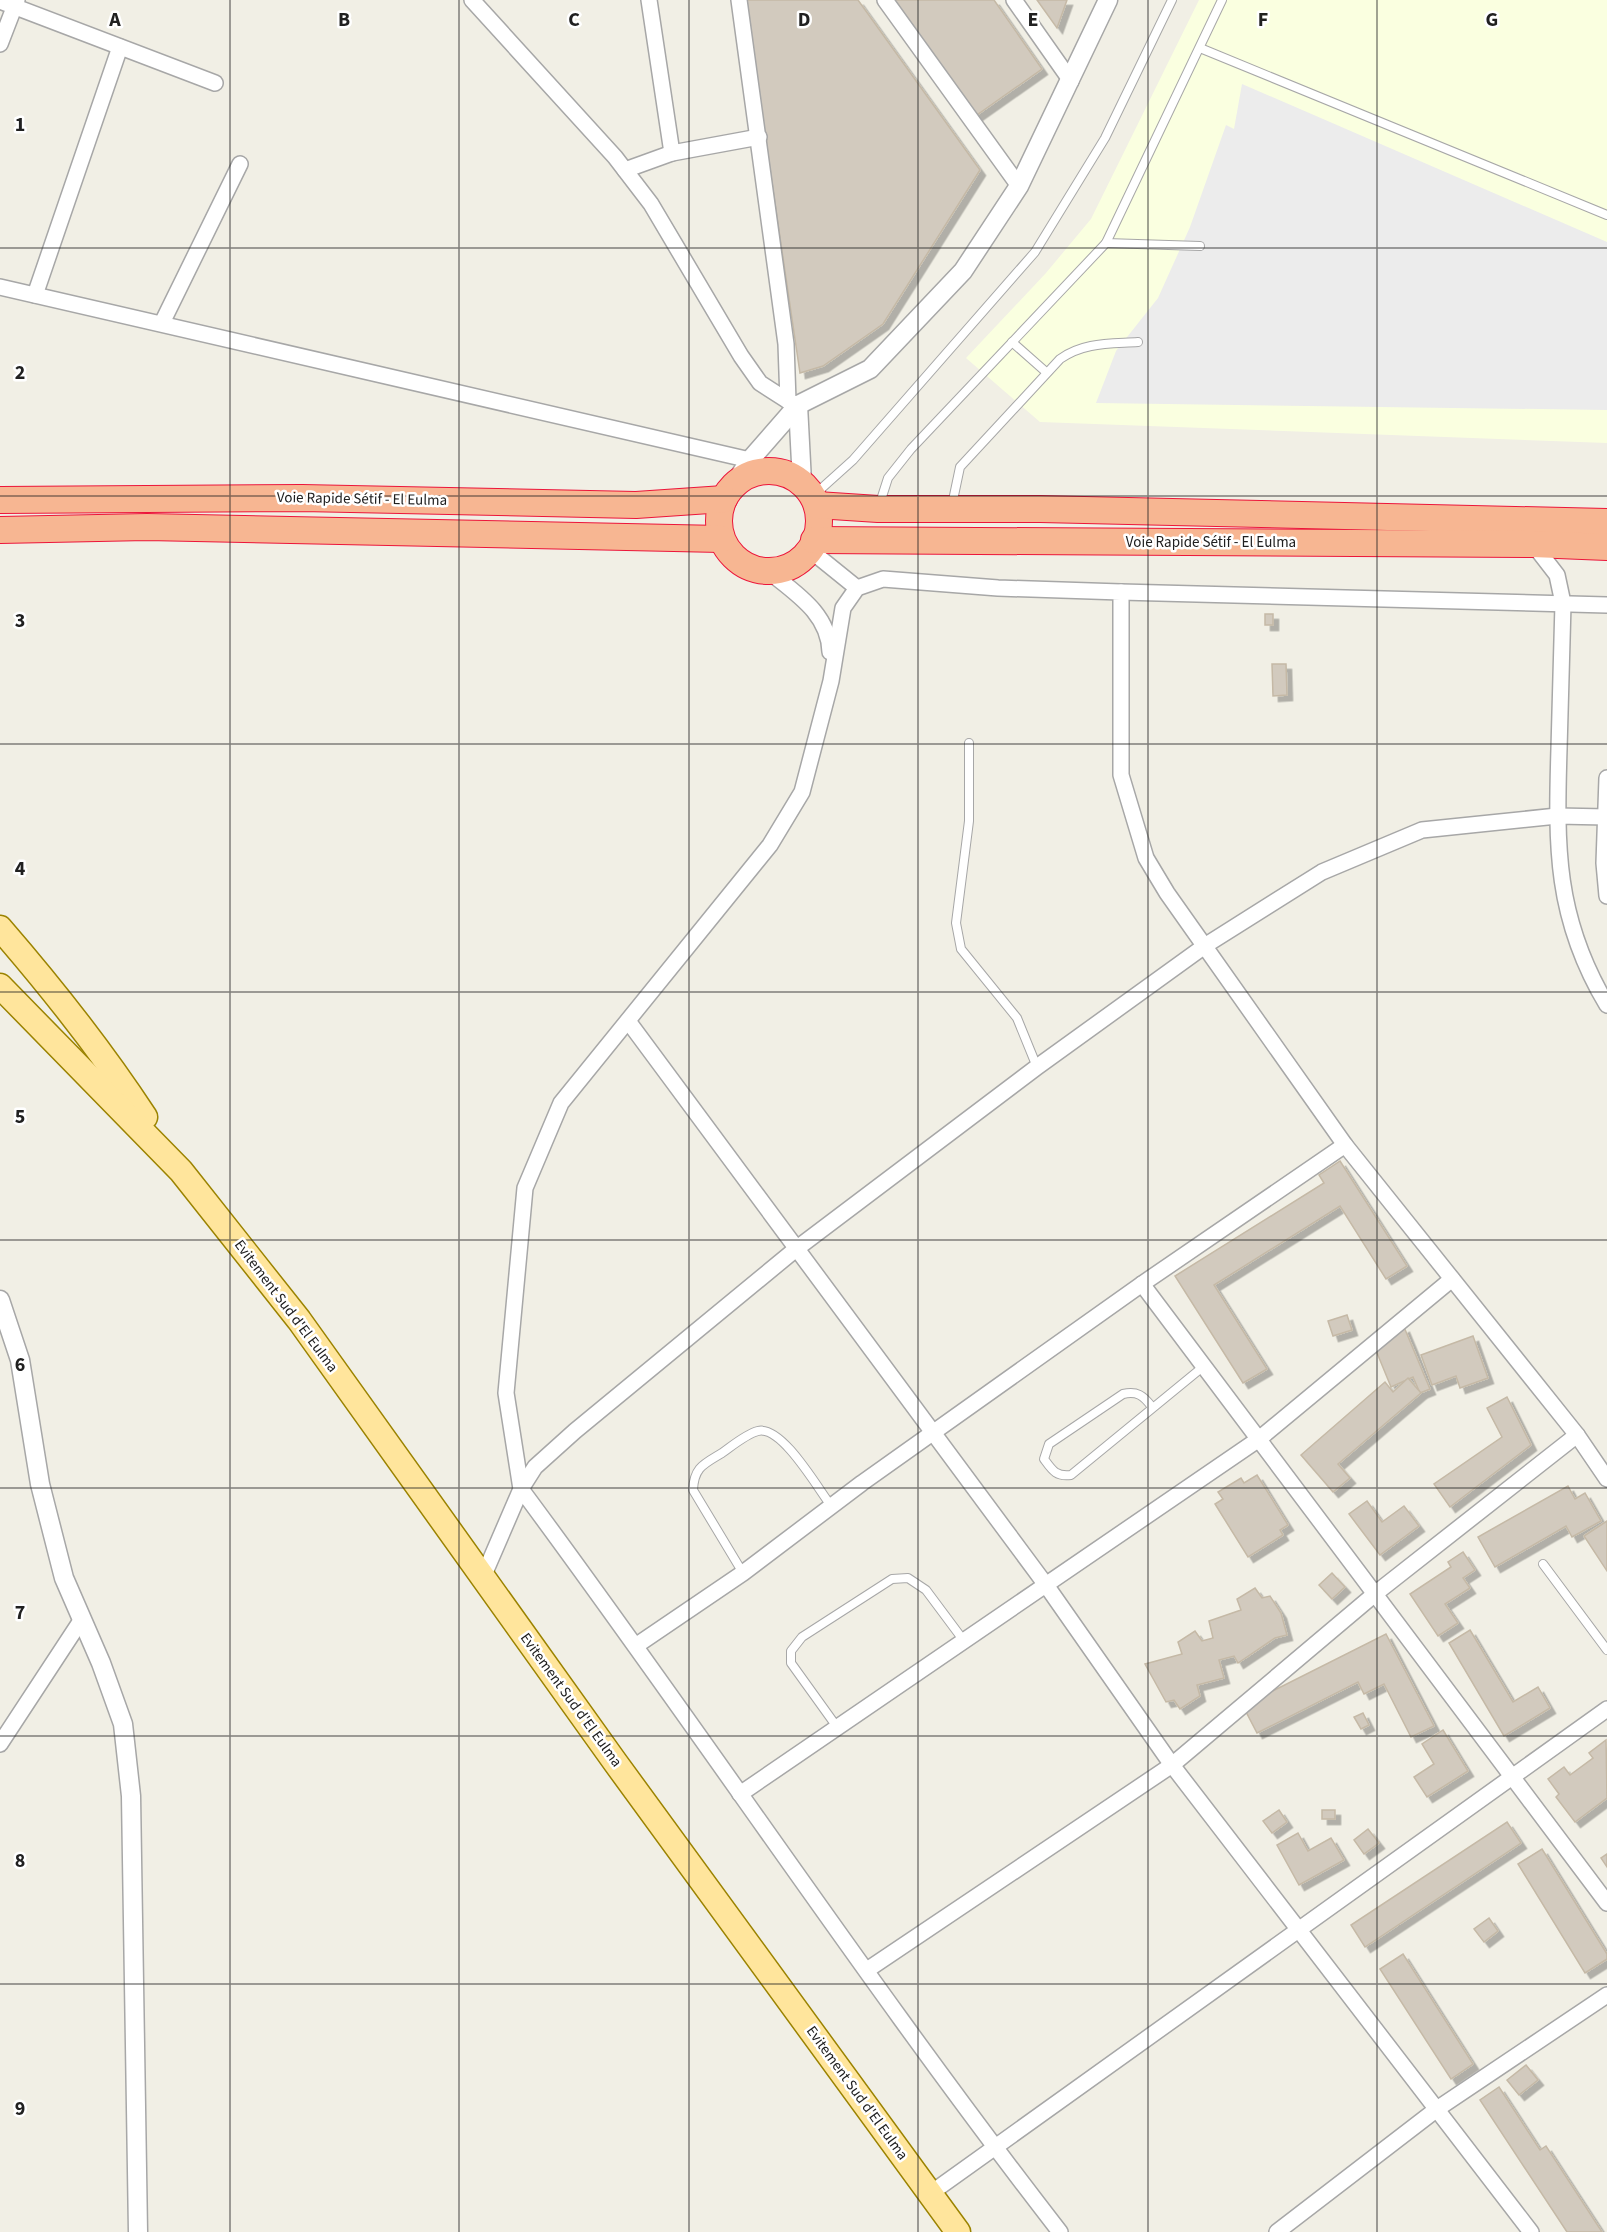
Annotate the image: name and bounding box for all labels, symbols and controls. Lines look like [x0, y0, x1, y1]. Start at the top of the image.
text: A [108, 6, 121, 34]
text: B [338, 6, 350, 34]
text: C [568, 6, 580, 34]
text: D [798, 6, 810, 34]
text: E [1028, 6, 1038, 34]
text: F [1258, 6, 1268, 34]
text: G [1486, 6, 1498, 34]
text: 1 [15, 111, 25, 139]
text: 2 [15, 359, 25, 387]
street label: Voie Rapide Sétif - El Eulma [277, 487, 447, 511]
street label: Voie Rapide Sétif - El Eulma [1126, 532, 1296, 553]
text: 3 [15, 607, 25, 635]
text: 4 [15, 855, 26, 883]
text: 5 [15, 1103, 25, 1131]
street label: Evitement Sud d'El Eulma [229, 1235, 343, 1377]
text: 6 [15, 1351, 25, 1379]
text: 7 [15, 1599, 25, 1627]
street label: Evitement Sud d'El Eulma [515, 1629, 627, 1771]
text: 8 [15, 1847, 25, 1875]
street label: Evitement Sud d'El Eulma [801, 2022, 913, 2164]
text: 9 [15, 2095, 25, 2123]

